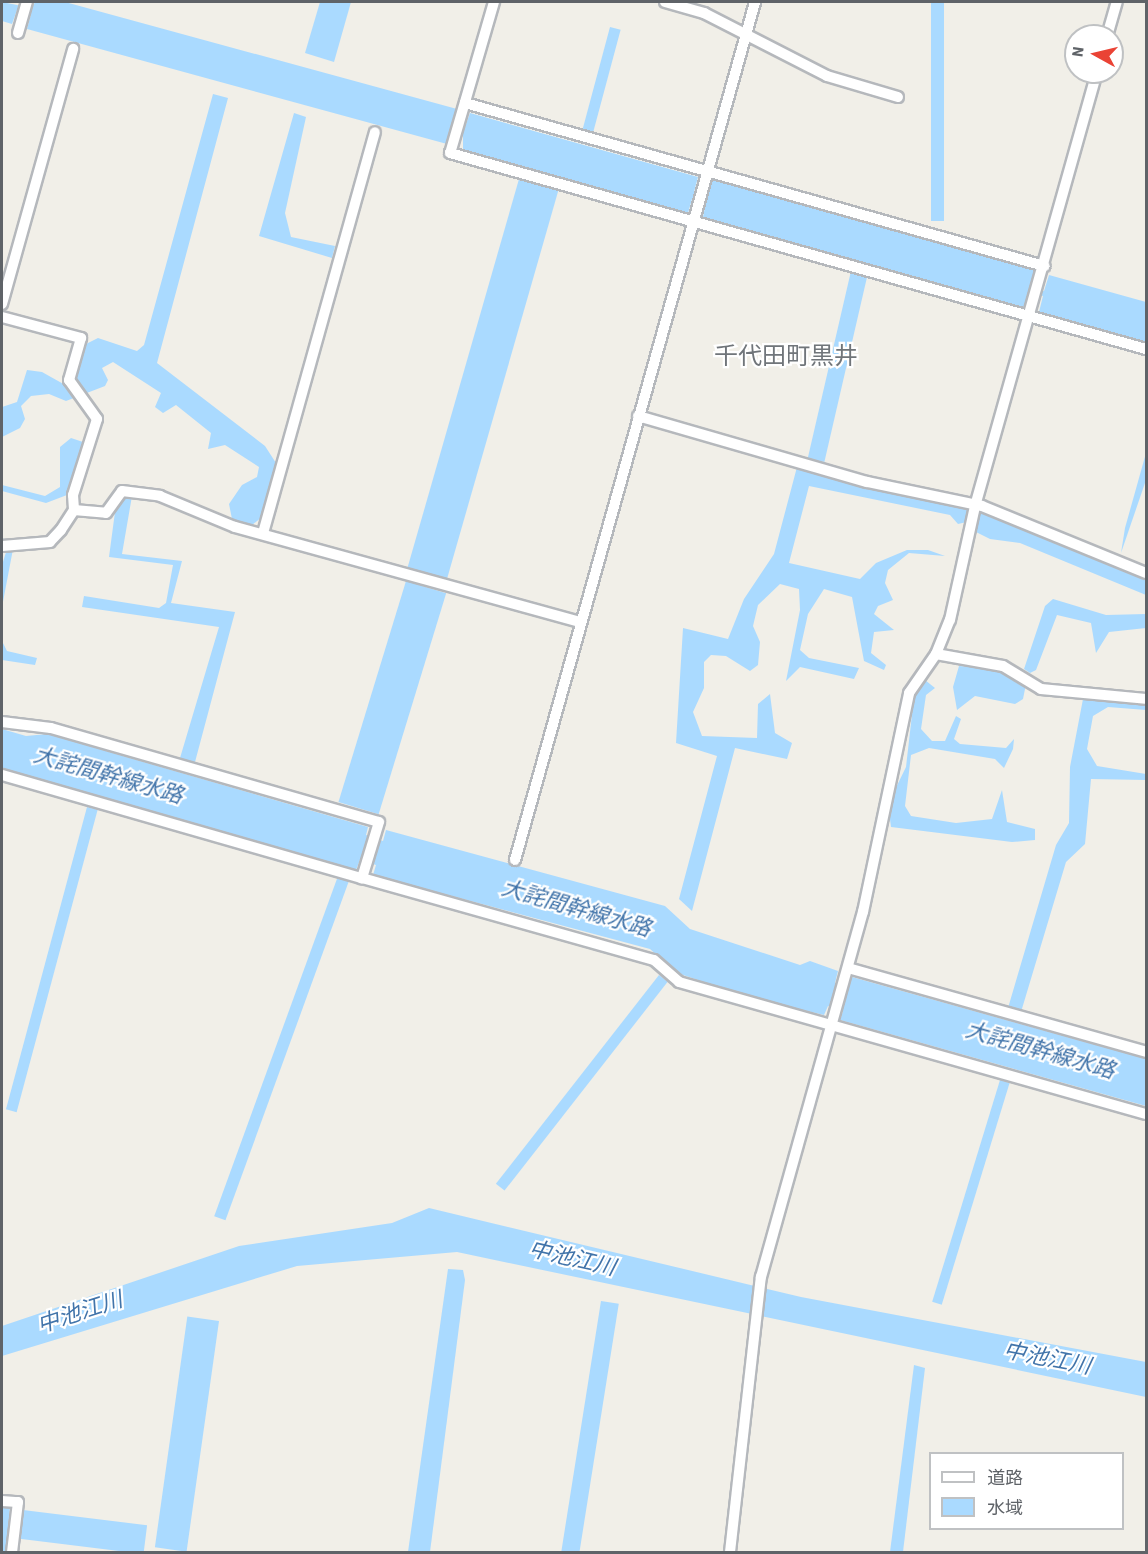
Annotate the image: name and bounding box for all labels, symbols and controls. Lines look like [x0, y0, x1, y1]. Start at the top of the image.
north arrow [1064, 24, 1124, 84]
text: N [1067, 45, 1090, 59]
district label: 千代田町黒井 [714, 343, 858, 371]
water label: 大詫間幹線水路 [30, 742, 186, 810]
water label: 大詫間幹線水路 [498, 875, 654, 943]
water label: 大詫間幹線水路 [962, 1017, 1118, 1085]
water label: 中池江川 [526, 1236, 618, 1282]
water label: 中池江川 [34, 1287, 126, 1339]
water label: 中池江川 [1001, 1338, 1093, 1380]
legend [929, 1452, 1124, 1530]
text: 道路 [987, 1466, 1023, 1491]
text: 水域 [987, 1496, 1023, 1521]

